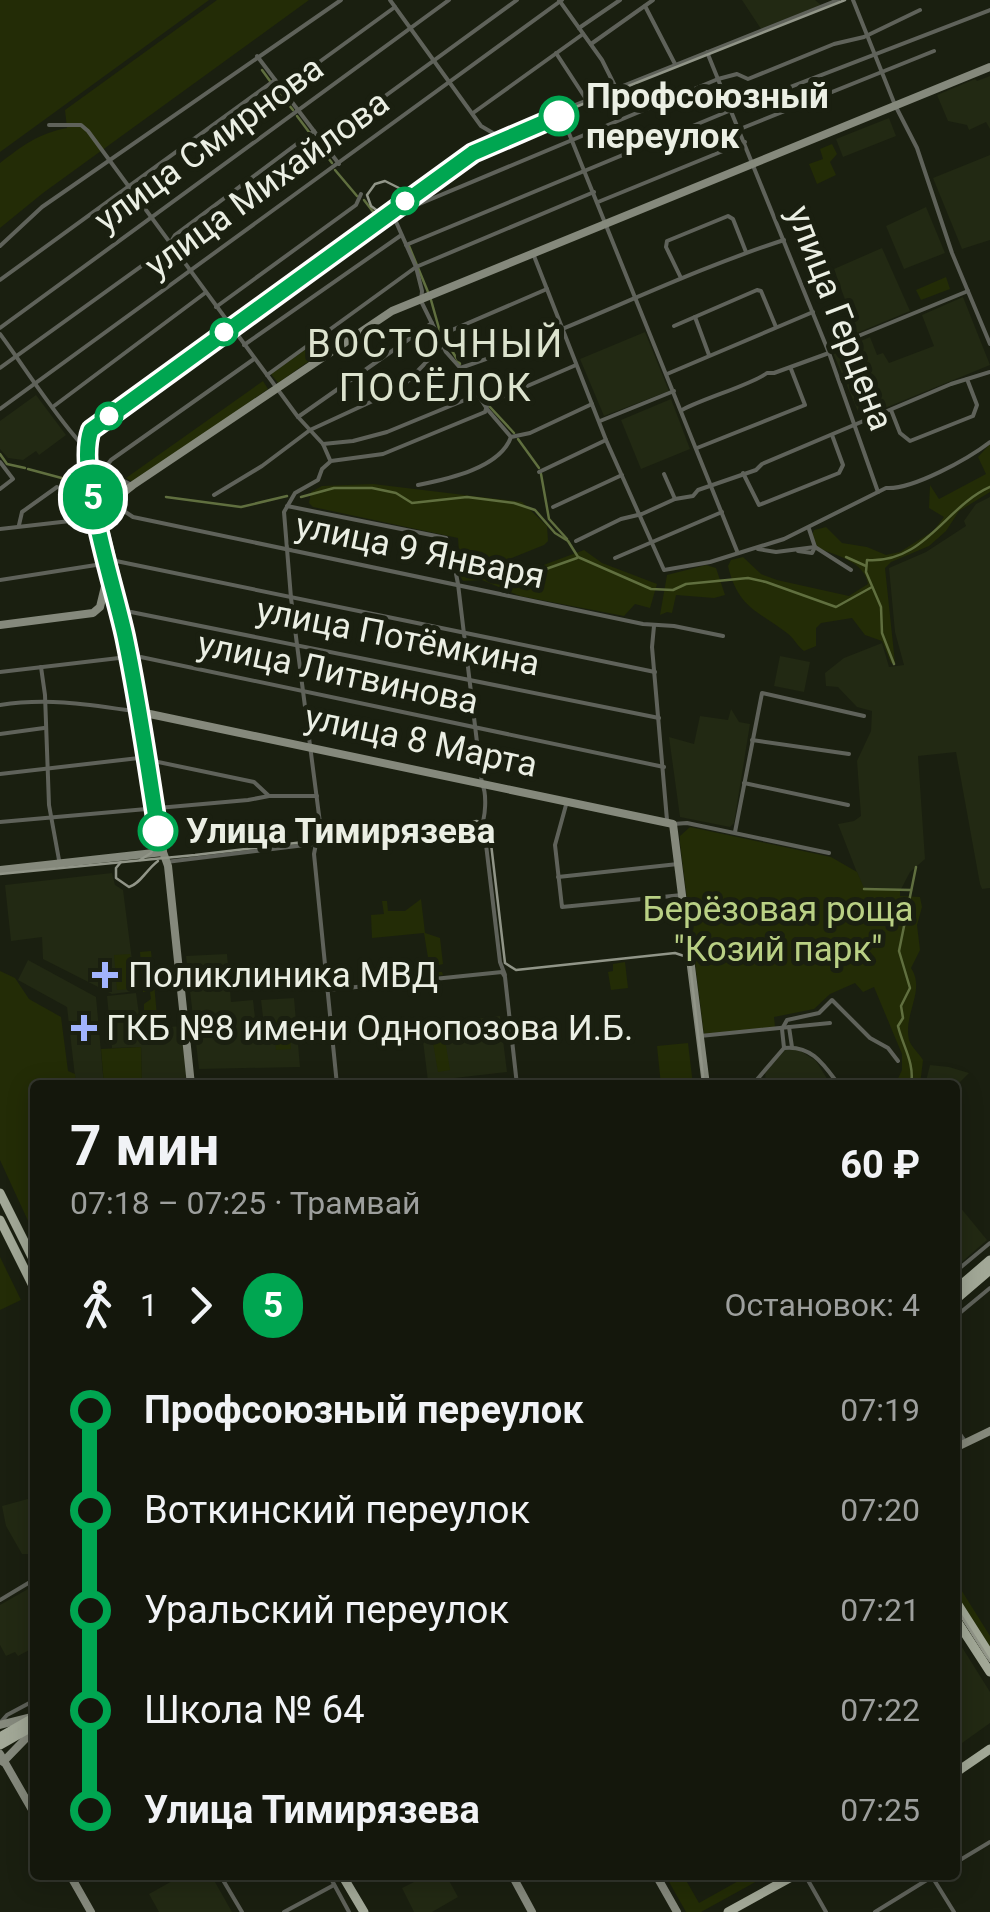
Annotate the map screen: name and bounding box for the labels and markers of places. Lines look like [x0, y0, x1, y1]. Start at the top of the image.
place label: Профсоюзный переулок [586, 76, 829, 157]
marker: Профсоюзный переулок [540, 97, 578, 135]
unlabelled marker [392, 188, 418, 214]
unlabelled marker [211, 319, 237, 345]
unlabelled marker [96, 403, 122, 429]
place label: Улица Тимирязева [186, 811, 495, 852]
marker: Улица Тимирязева [139, 812, 177, 850]
place label: Поликлиника МВД [128, 955, 438, 996]
marker: Поликлиника МВД [92, 962, 118, 988]
place label: ГКБ №8 имени Однопозова И.Б. [106, 1008, 633, 1049]
marker: ГКБ №8 имени Однопозова И.Б. [71, 1015, 97, 1041]

